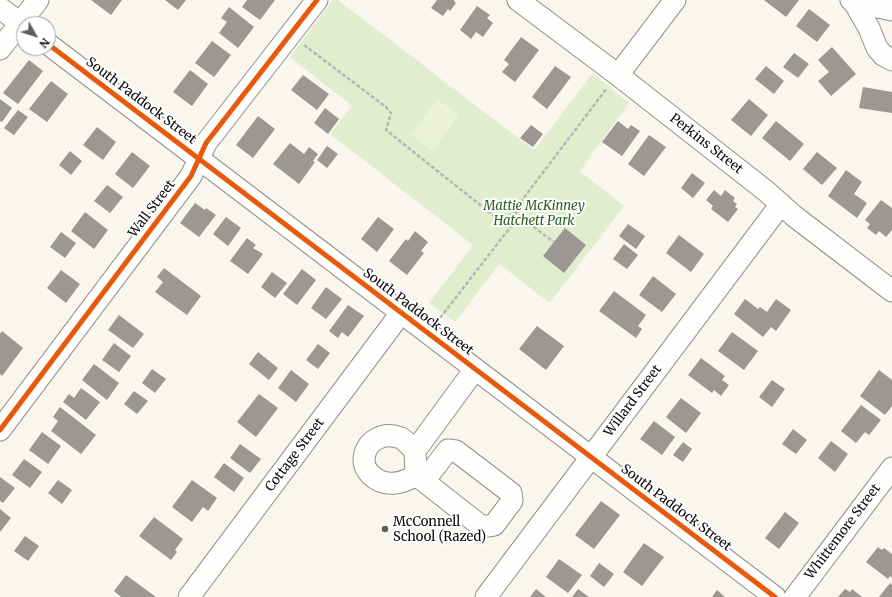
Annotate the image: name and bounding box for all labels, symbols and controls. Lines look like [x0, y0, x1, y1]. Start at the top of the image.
north arrow [16, 16, 56, 56]
text: N [36, 35, 53, 51]
street label: South Paddock Street [83, 54, 199, 148]
street label: Perkins Street [666, 111, 746, 177]
street label: Wall Street [125, 177, 179, 241]
park label: Mattie McKinney Hatchett Park [483, 198, 585, 229]
street label: South Paddock Street [360, 265, 476, 359]
street label: Willard Street [601, 362, 665, 440]
street label: Cottage Street [262, 415, 328, 495]
street label: South Paddock Street [618, 461, 734, 555]
street label: Whittemore Street [802, 481, 884, 583]
place label: McConnell School (Razed) [393, 514, 486, 545]
marker: McConnell School (Razed) [380, 524, 390, 534]

